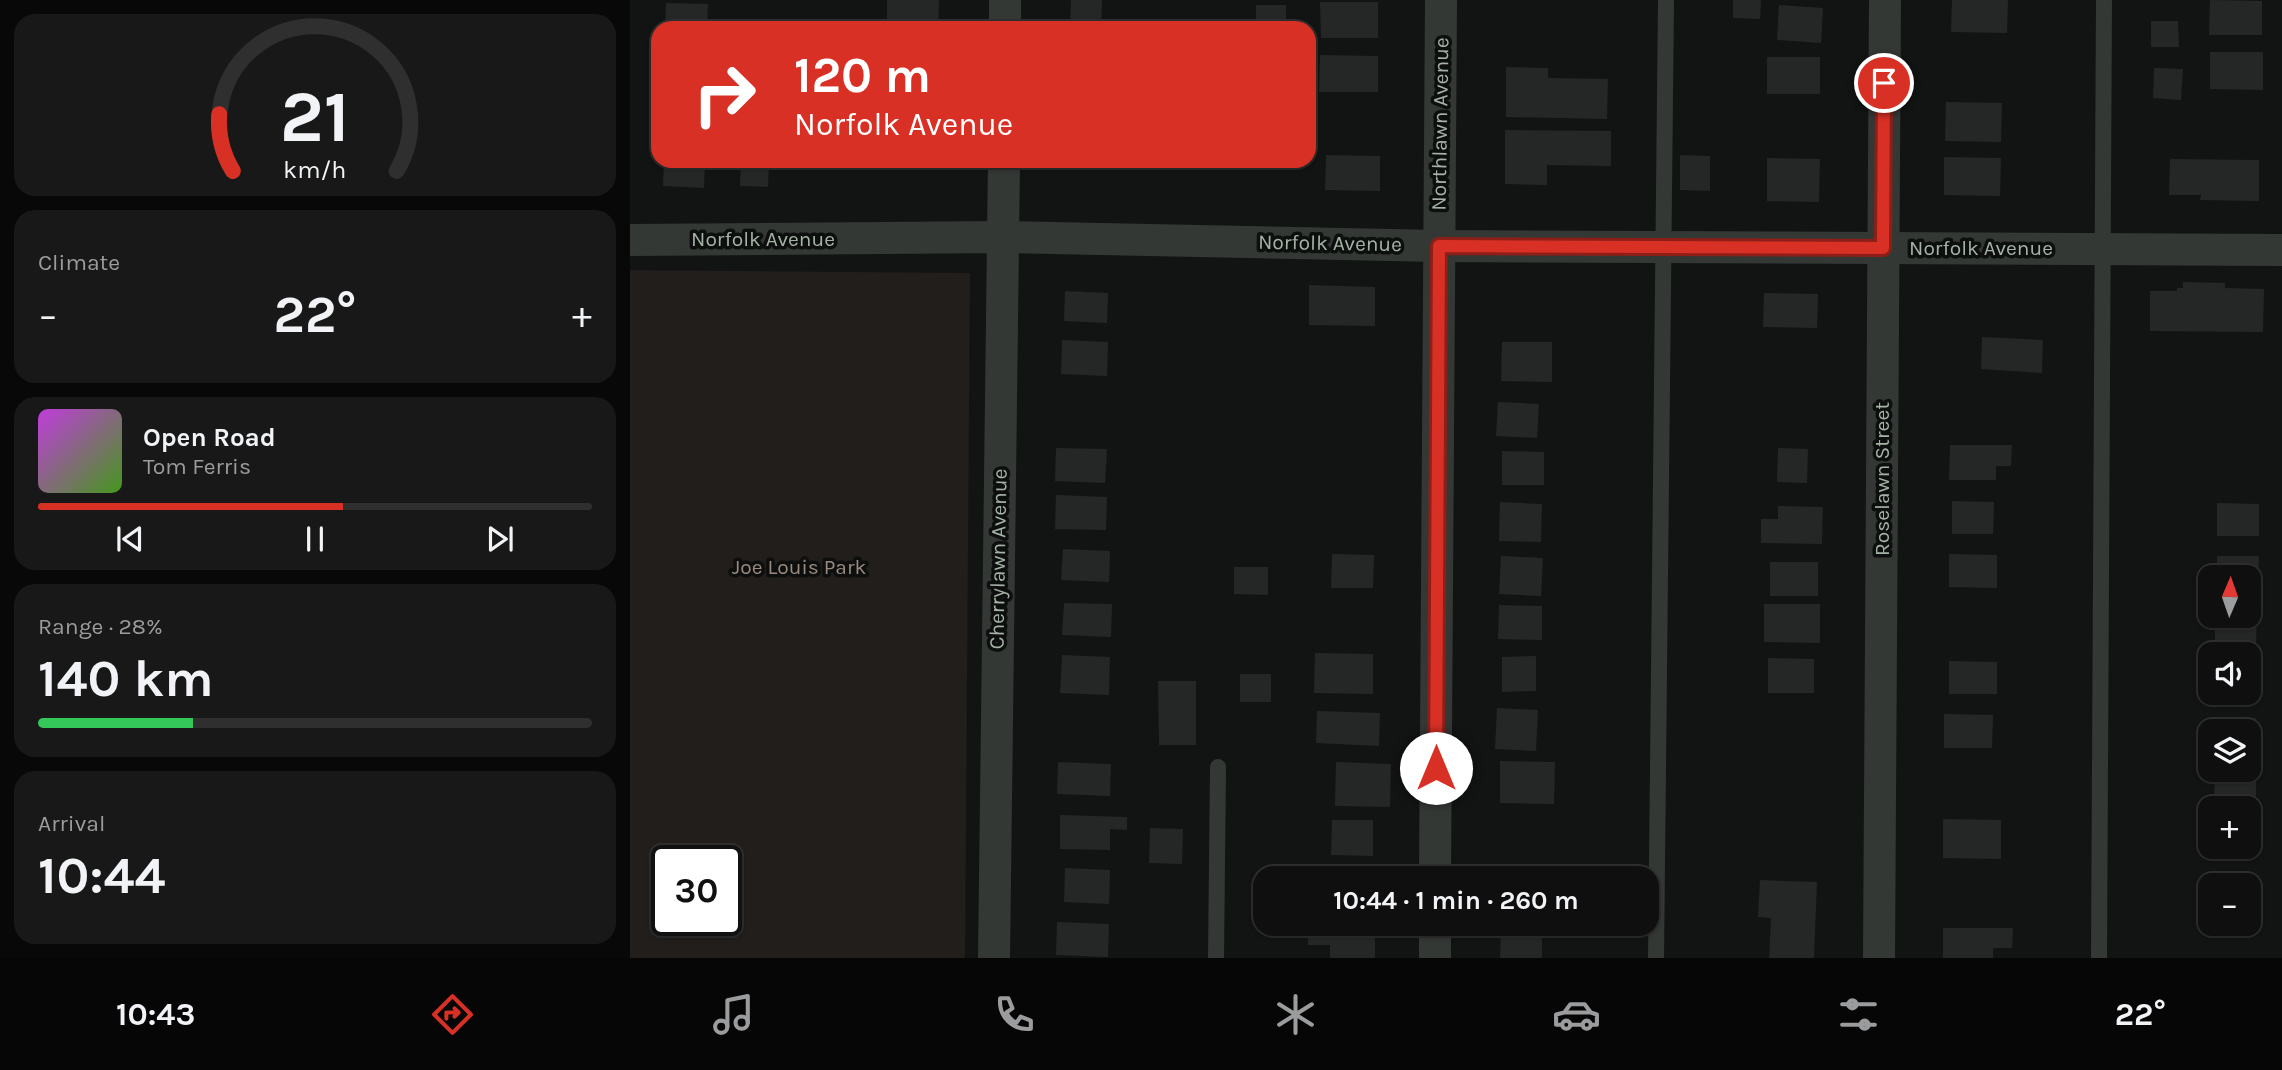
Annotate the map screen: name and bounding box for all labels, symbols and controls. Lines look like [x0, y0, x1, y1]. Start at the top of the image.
street label: Northlawn Avenue [1426, 37, 1454, 211]
text: 120 m [794, 47, 931, 104]
icon: right [679, 49, 770, 140]
pin [1854, 53, 1914, 113]
icon: arrive [1865, 64, 1903, 102]
text: 21 [280, 74, 350, 159]
text: Norfolk Avenue [794, 106, 1013, 143]
text: km/h [283, 155, 347, 184]
street label: Norfolk Avenue [691, 227, 835, 251]
street label: Norfolk Avenue [1258, 230, 1402, 256]
street label: Norfolk Avenue [1909, 236, 2053, 260]
text: Climate [38, 249, 120, 276]
text: 22° [273, 284, 357, 345]
text: − [38, 293, 58, 338]
text: + [572, 293, 592, 338]
street label: Roselawn Street [1870, 402, 1894, 556]
text: Open Road [143, 422, 276, 453]
text: Tom Ferris [143, 453, 251, 480]
street label: Cherrylawn Avenue [984, 468, 1012, 650]
icon: previous [111, 520, 149, 558]
icon: pause [296, 520, 334, 558]
icon: next [481, 520, 519, 558]
park label: Joe Louis Park [732, 555, 866, 579]
north arrow [2198, 565, 2261, 628]
map controls [2198, 565, 2261, 936]
text: Range · 28% [38, 613, 163, 640]
button: sound [2198, 642, 2261, 705]
text: 140 km [38, 648, 214, 709]
button: layers [2198, 719, 2261, 782]
position arrow [1399, 731, 1473, 805]
button: + [2198, 796, 2261, 859]
text: Arrival [38, 810, 105, 837]
text: 10:44 [38, 845, 165, 906]
speed limit sign: 30 [651, 845, 742, 936]
button: − [2198, 873, 2261, 936]
text: 10:44 · 1 min · 260 m [1333, 885, 1579, 916]
icon: directions [428, 990, 477, 1039]
icon: music [709, 990, 758, 1039]
icon: phone [990, 990, 1039, 1039]
icon: climate [1271, 990, 1320, 1039]
icon: car [1552, 990, 1601, 1039]
icon: filters [1834, 990, 1883, 1039]
text: 10:43 [116, 996, 195, 1033]
text: 22° [2115, 996, 2166, 1033]

